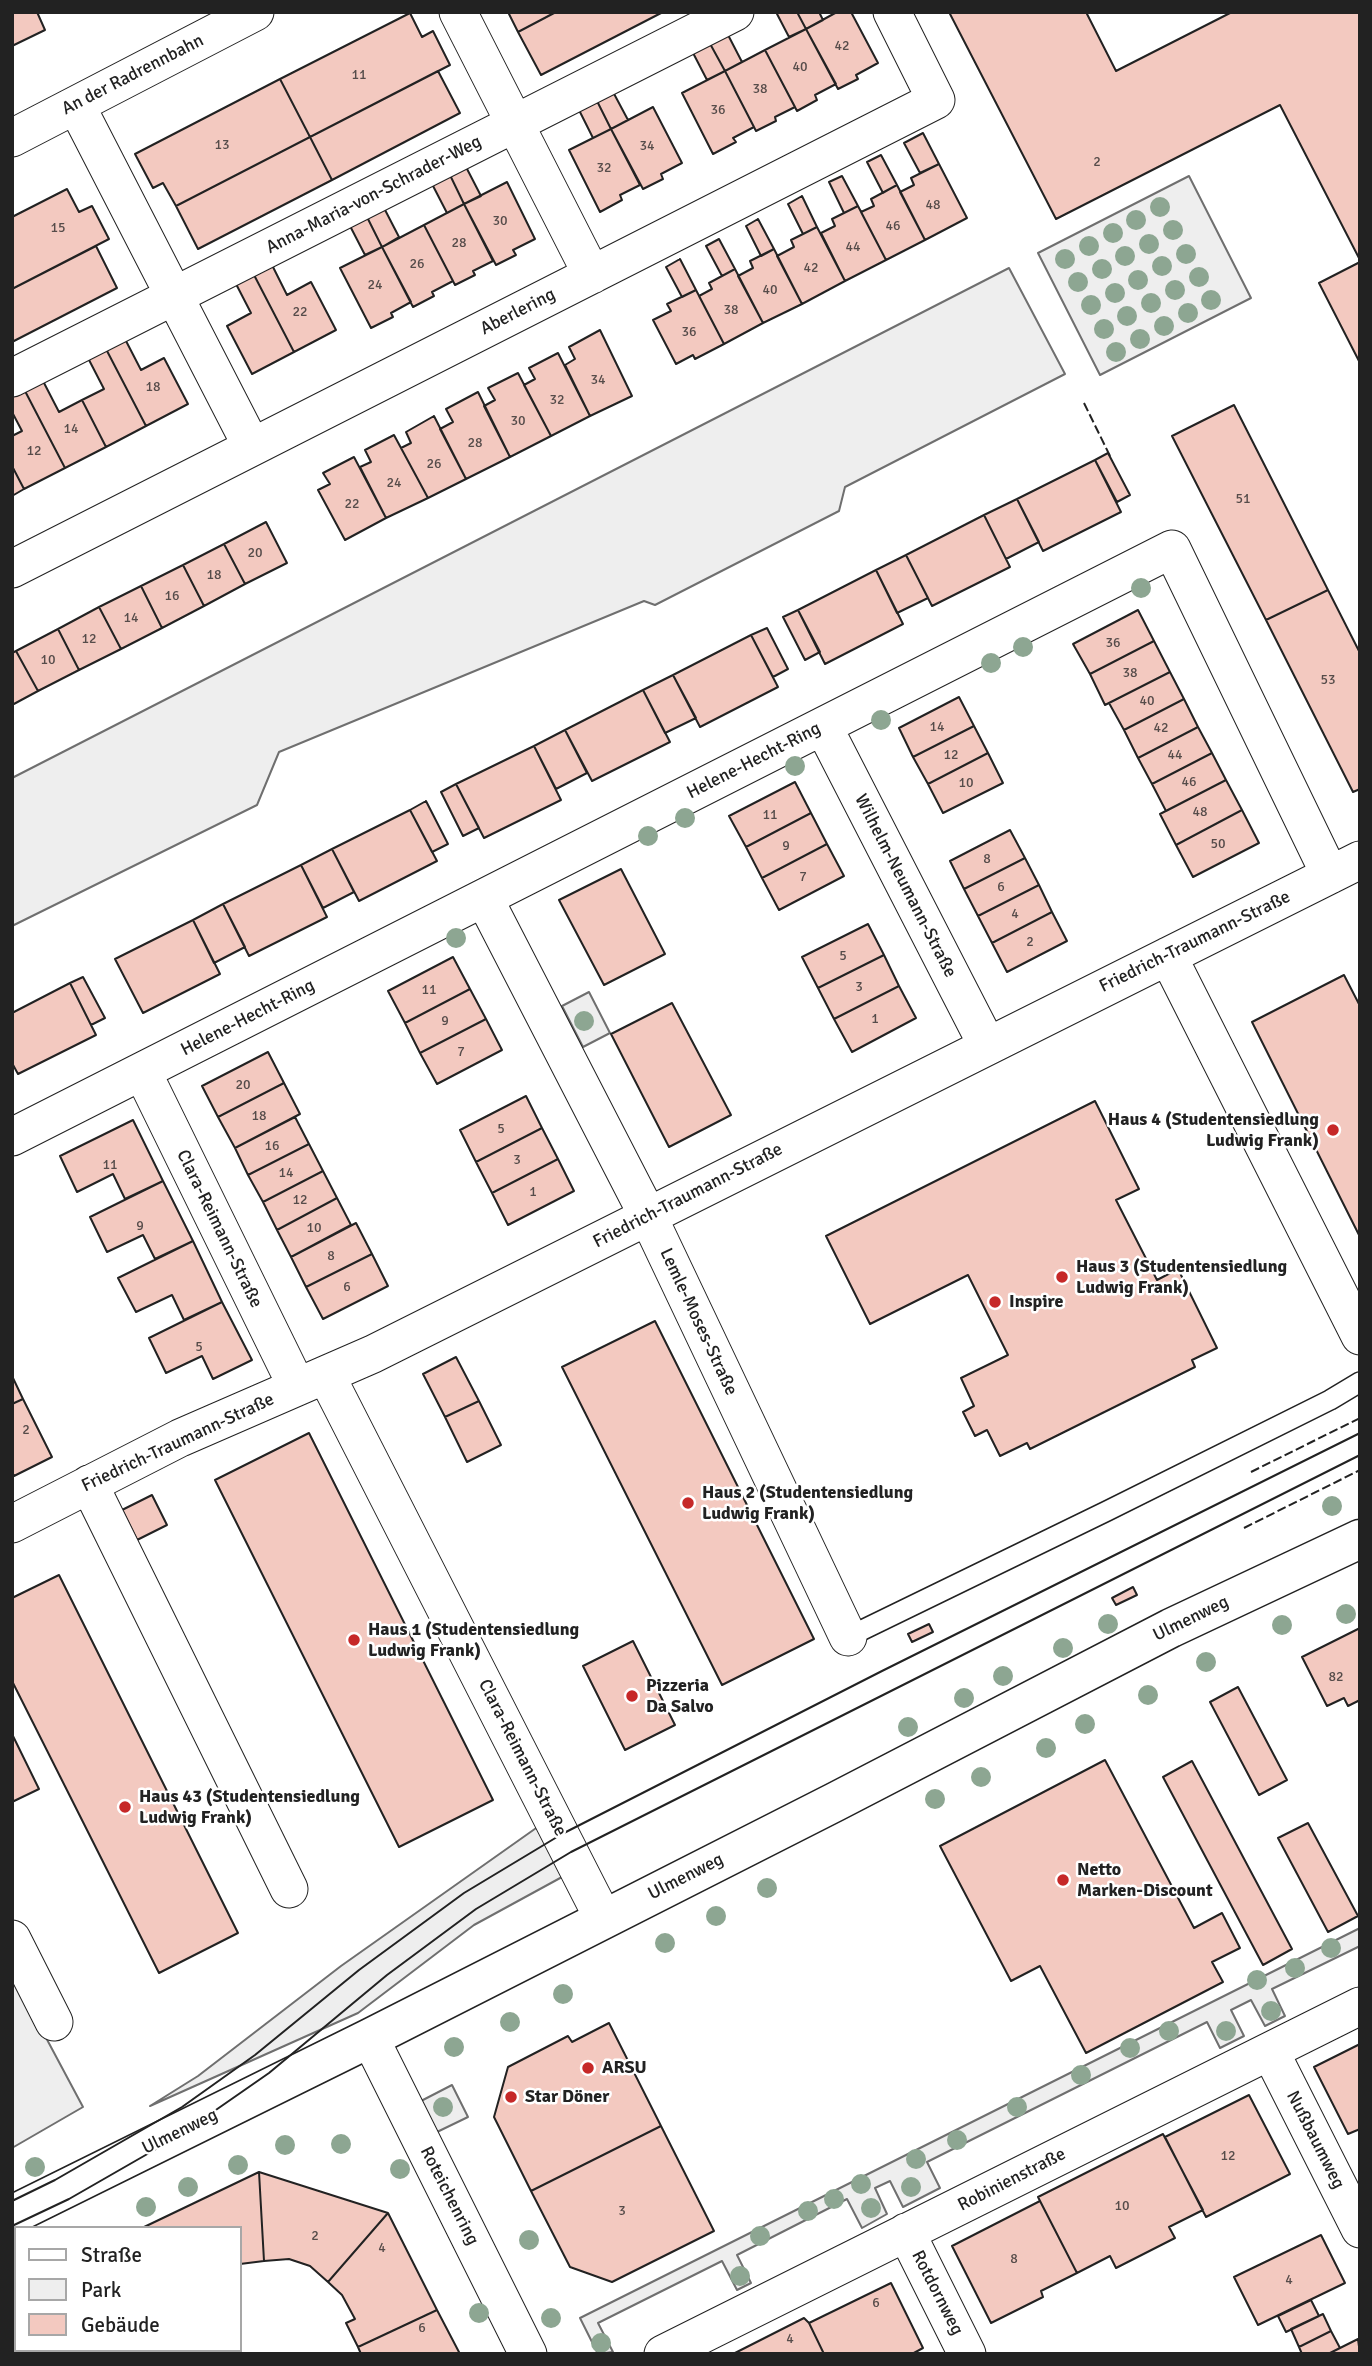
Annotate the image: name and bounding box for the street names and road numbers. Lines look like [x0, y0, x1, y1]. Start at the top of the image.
street label: An der Radrennbahn [58, 30, 208, 120]
street label: Anna-Maria-von-Schrader-Weg [263, 131, 485, 259]
street label: Aberlering [477, 284, 559, 340]
street label: Helene-Hecht-Ring [683, 718, 825, 804]
street label: Wilhelm-Neumann-Straße [849, 791, 961, 981]
street label: Friedrich-Traumann-Straße [1096, 886, 1294, 998]
street label: Helene-Hecht-Ring [177, 975, 319, 1061]
street label: Friedrich-Traumann-Straße [590, 1139, 786, 1253]
street label: Clara-Reimann-Straße [171, 1146, 267, 1312]
street label: Lemle-Moses-Straße [654, 1245, 742, 1399]
street label: Friedrich-Traumann-Straße [78, 1389, 278, 1497]
street label: Ulmenweg [1150, 1591, 1232, 1647]
street label: Clara-Reimann-Straße [473, 1676, 571, 1840]
street label: Ulmenweg [645, 1849, 727, 1905]
street label: Nußbaumweg [1281, 2087, 1349, 2193]
street label: Ulmenweg [139, 2104, 221, 2160]
street label: Roteichenring [415, 2143, 483, 2249]
street label: Robinienstraße [955, 2144, 1069, 2216]
street label: Rotdornweg [906, 2247, 968, 2339]

